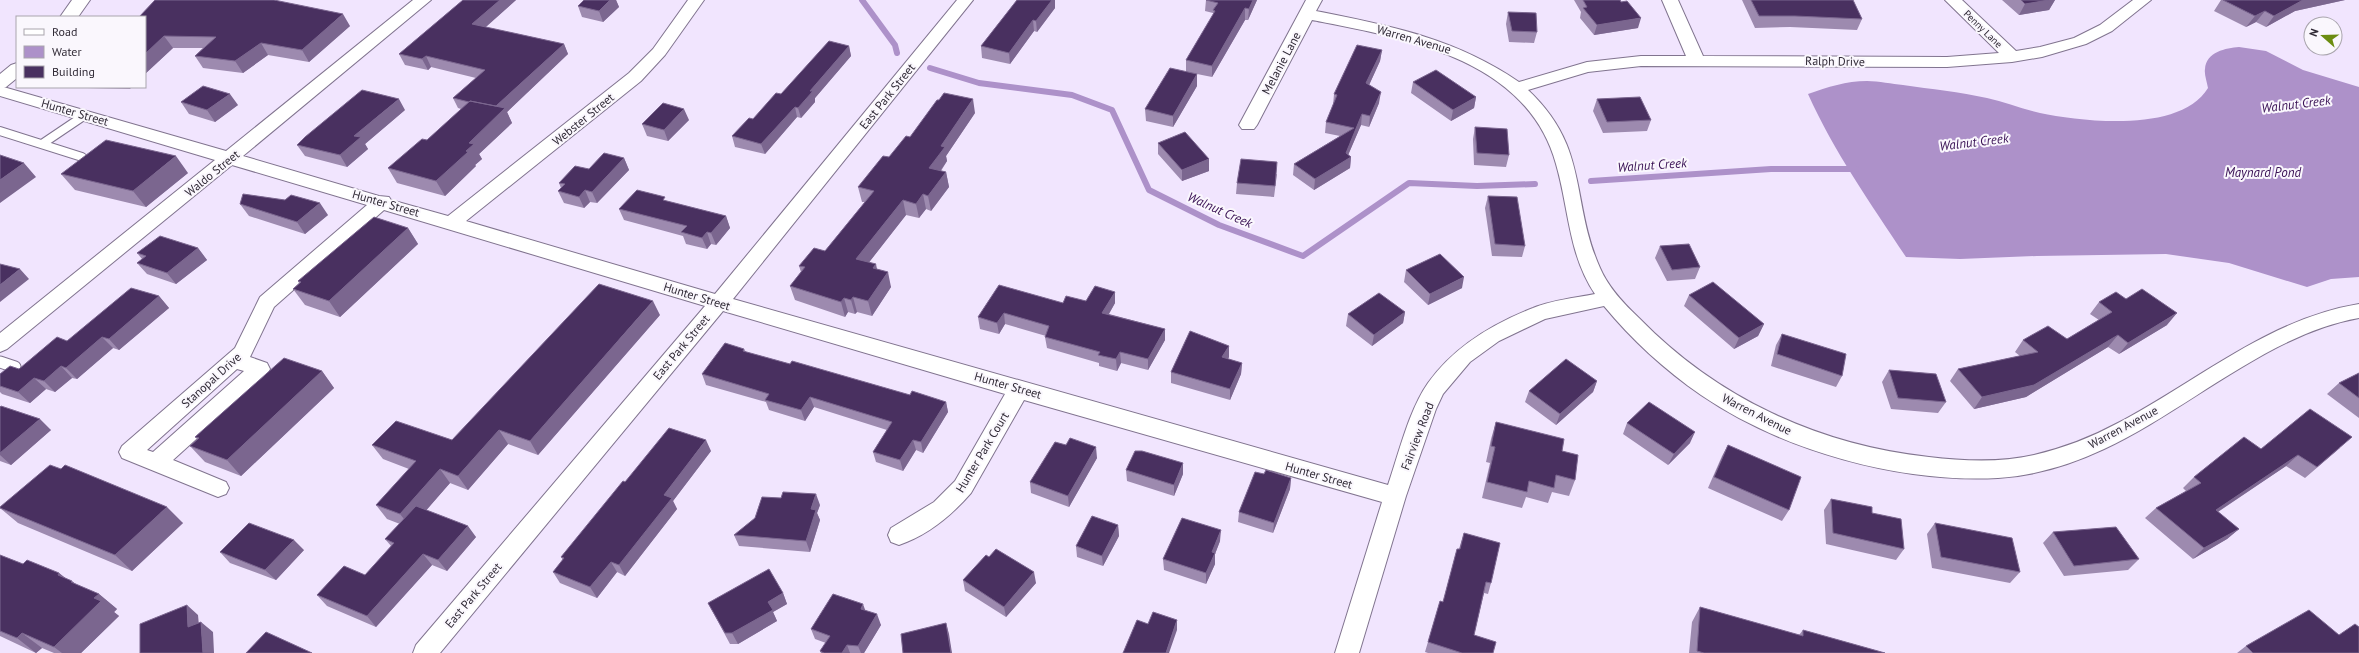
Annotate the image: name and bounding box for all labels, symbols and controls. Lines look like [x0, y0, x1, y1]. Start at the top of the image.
street label: Penny Lane [1961, 7, 2005, 51]
legend [16, 16, 146, 88]
north arrow [2303, 16, 2343, 56]
street label: Warren Avenue [1375, 21, 1453, 57]
text: Road [52, 24, 77, 39]
text: N [2306, 27, 2321, 38]
street label: Melanie Lane [1258, 29, 1304, 97]
text: Water [52, 44, 82, 59]
street label: Ralph Drive [1805, 53, 1865, 69]
street label: East Park Street [856, 60, 918, 132]
text: Building [52, 64, 95, 79]
street label: Webster Street [549, 90, 617, 148]
water label: Walnut Creek [2260, 91, 2333, 117]
street label: Hunter Street [40, 95, 110, 129]
water label: Walnut Creek [1938, 129, 2011, 155]
street label: Waldo Street [182, 147, 242, 199]
water label: Walnut Creek [1617, 154, 1688, 176]
water label: Maynard Pond [2225, 164, 2301, 181]
street label: Hunter Street [351, 186, 421, 220]
water label: Walnut Creek [1185, 188, 1256, 232]
street label: Hunter Street [662, 279, 732, 313]
street label: East Park Street [649, 311, 713, 383]
street label: Stanopal Drive [178, 349, 244, 411]
street label: Hunter Street [973, 368, 1043, 402]
street label: Warren Avenue [1720, 390, 1794, 438]
street label: Fairview Road [1397, 400, 1437, 472]
street label: Warren Avenue [2086, 402, 2160, 452]
street label: Hunter Park Court [952, 409, 1012, 495]
street label: Hunter Street [1284, 458, 1354, 492]
street label: East Park Street [441, 559, 505, 631]

